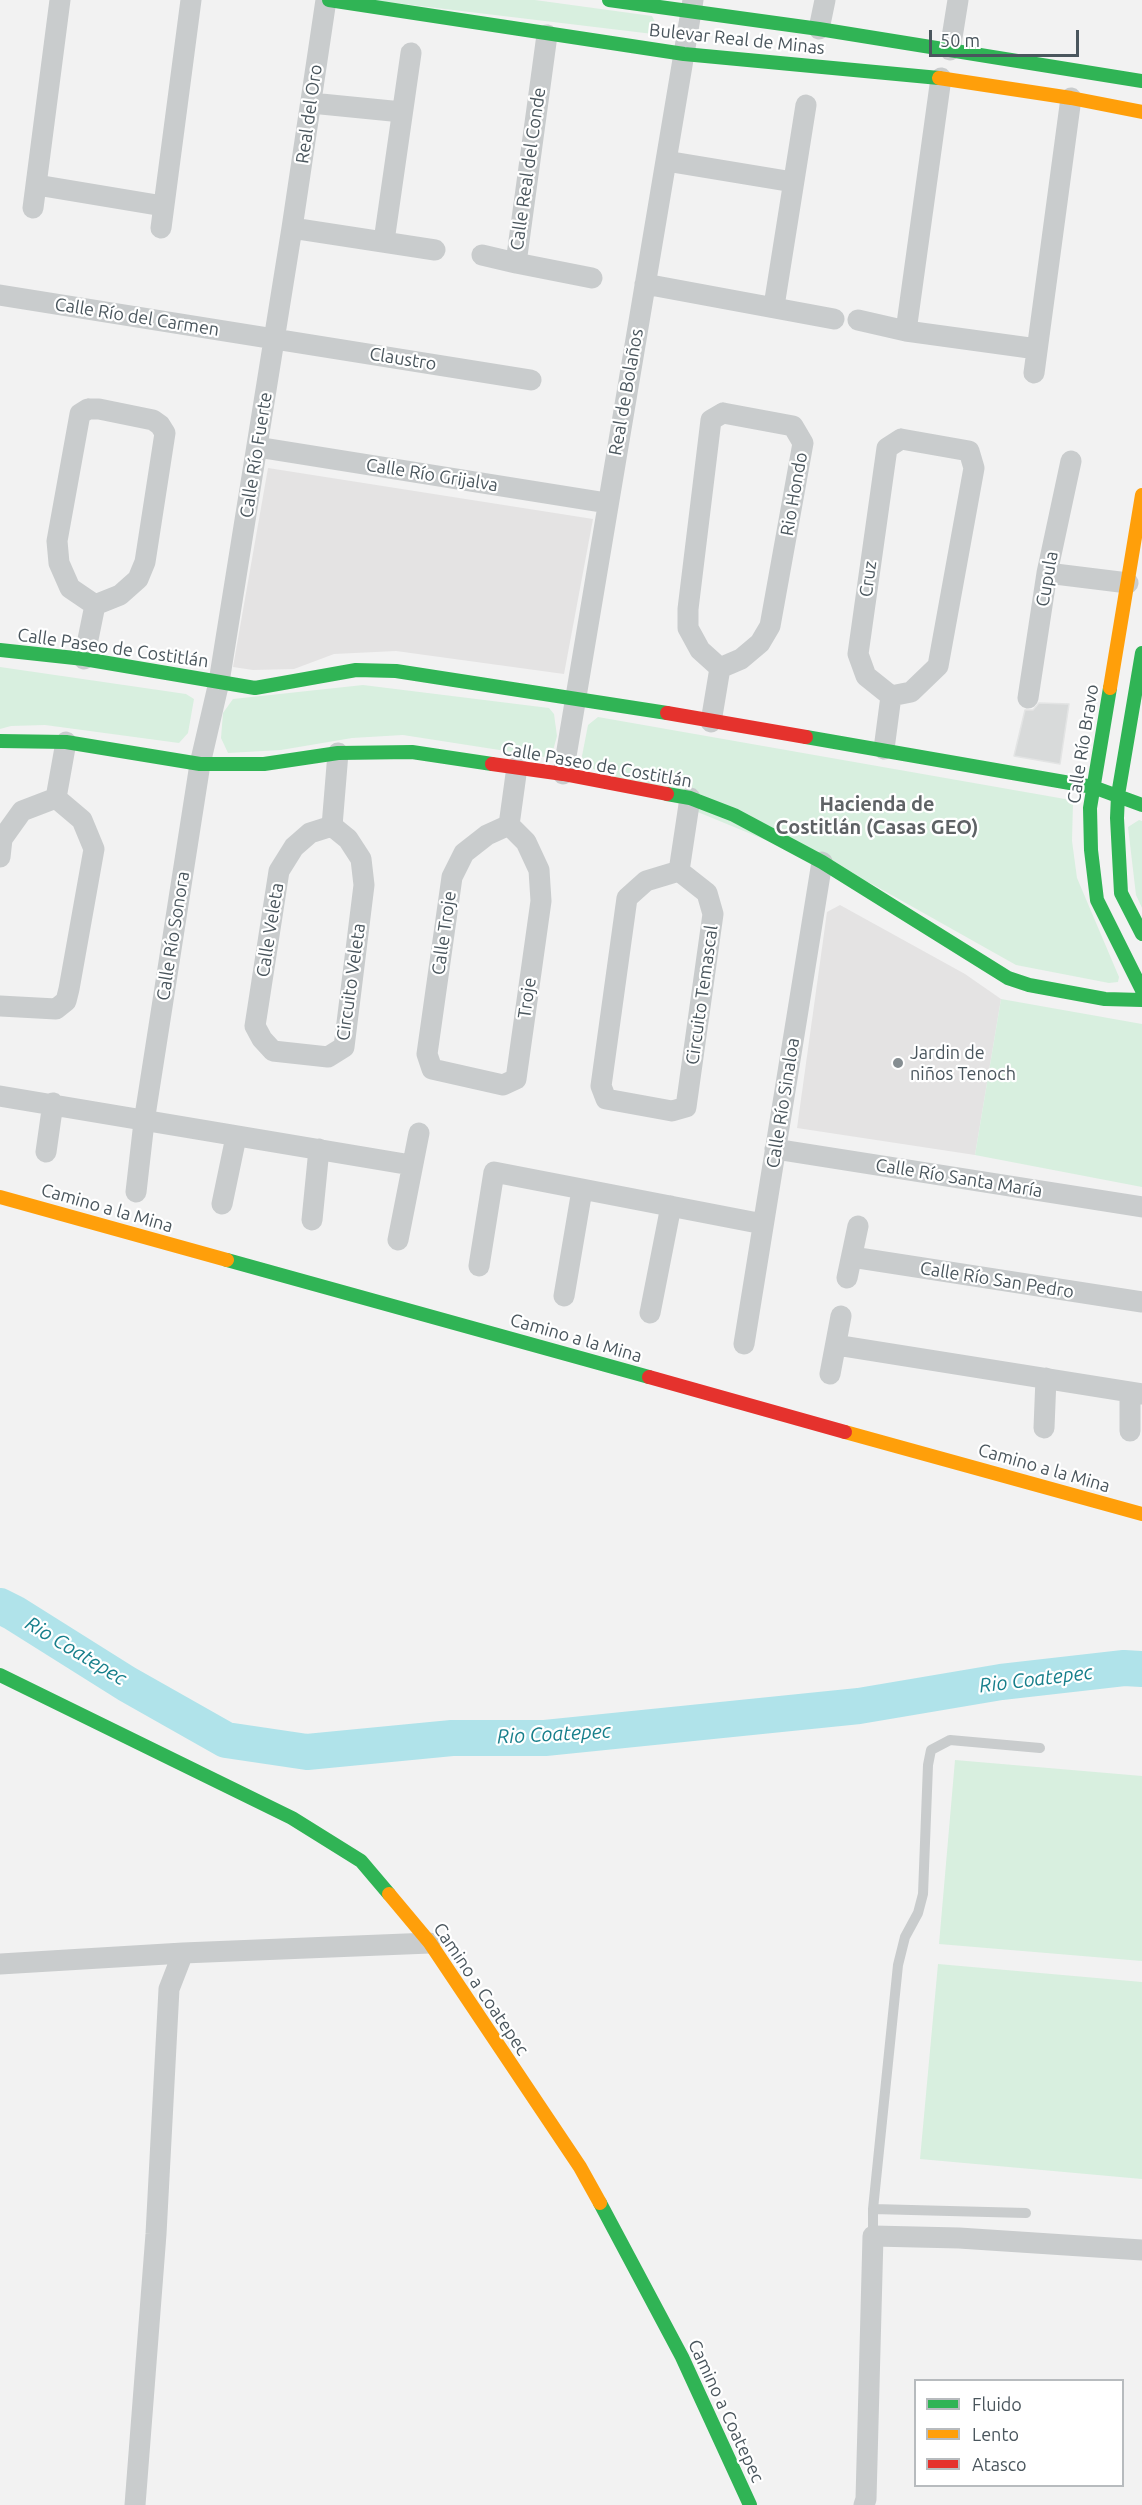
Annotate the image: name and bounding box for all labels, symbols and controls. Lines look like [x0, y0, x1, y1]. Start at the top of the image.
scale bar [932, 18, 1082, 56]
street label: Bulevar Real de Minas [648, 19, 826, 59]
text: 50 m [940, 30, 980, 50]
street label: Real del Oro [291, 63, 327, 165]
street label: Calle Real del Conde [506, 86, 550, 252]
street label: Calle Río del Carmen [53, 293, 221, 341]
street label: Real de Bolaños [604, 327, 648, 457]
street label: Claustro [368, 343, 438, 375]
street label: Calle Río Fuerte [235, 390, 277, 520]
street label: Rio Hondo [776, 450, 812, 538]
street label: Calle Río Grijalva [364, 454, 500, 496]
street label: Cupula [1032, 550, 1062, 608]
street label: Cruz [855, 559, 881, 599]
street label: Calle Paseo de Costitlán [16, 624, 210, 672]
street label: Calle Río Bravo [1063, 683, 1103, 805]
street label: Calle Paseo de Costitlán [500, 738, 694, 792]
district label: Hacienda de Costitlán (Casas GEO) [776, 792, 978, 839]
street label: Calle Río Sonora [152, 870, 194, 1002]
street label: Calle Veleta [252, 881, 288, 979]
street label: Calle Troje [427, 889, 461, 977]
street label: Circuito Veleta [332, 922, 370, 1042]
street label: Circuito Temascal [682, 924, 722, 1066]
street label: Troje [513, 976, 541, 1020]
street label: Calle Río Sinaloa [762, 1036, 804, 1170]
place label: Jardin de niños Tenoch [910, 1042, 1016, 1084]
marker: Jardin de niños Tenoch [891, 1056, 905, 1070]
street label: Calle Río Santa María [874, 1154, 1044, 1202]
street label: Camino a la Mina [39, 1179, 175, 1237]
street label: Calle Río San Pedro [919, 1257, 1075, 1303]
street label: Camino a la Mina [508, 1309, 644, 1367]
street label: Camino a la Mina [976, 1439, 1112, 1497]
water label: Rio Coatepec [21, 1611, 131, 1691]
water label: Rio Coatepec [978, 1660, 1094, 1698]
water label: Rio Coatepec [496, 1719, 612, 1749]
street label: Camino a Coatepec [429, 1919, 533, 2059]
street label: Camino a Coatepec [683, 2336, 769, 2486]
legend [914, 2379, 1124, 2487]
text: Fluido [972, 2394, 1022, 2414]
text: Lento [972, 2424, 1019, 2444]
text: Atasco [972, 2454, 1027, 2474]

